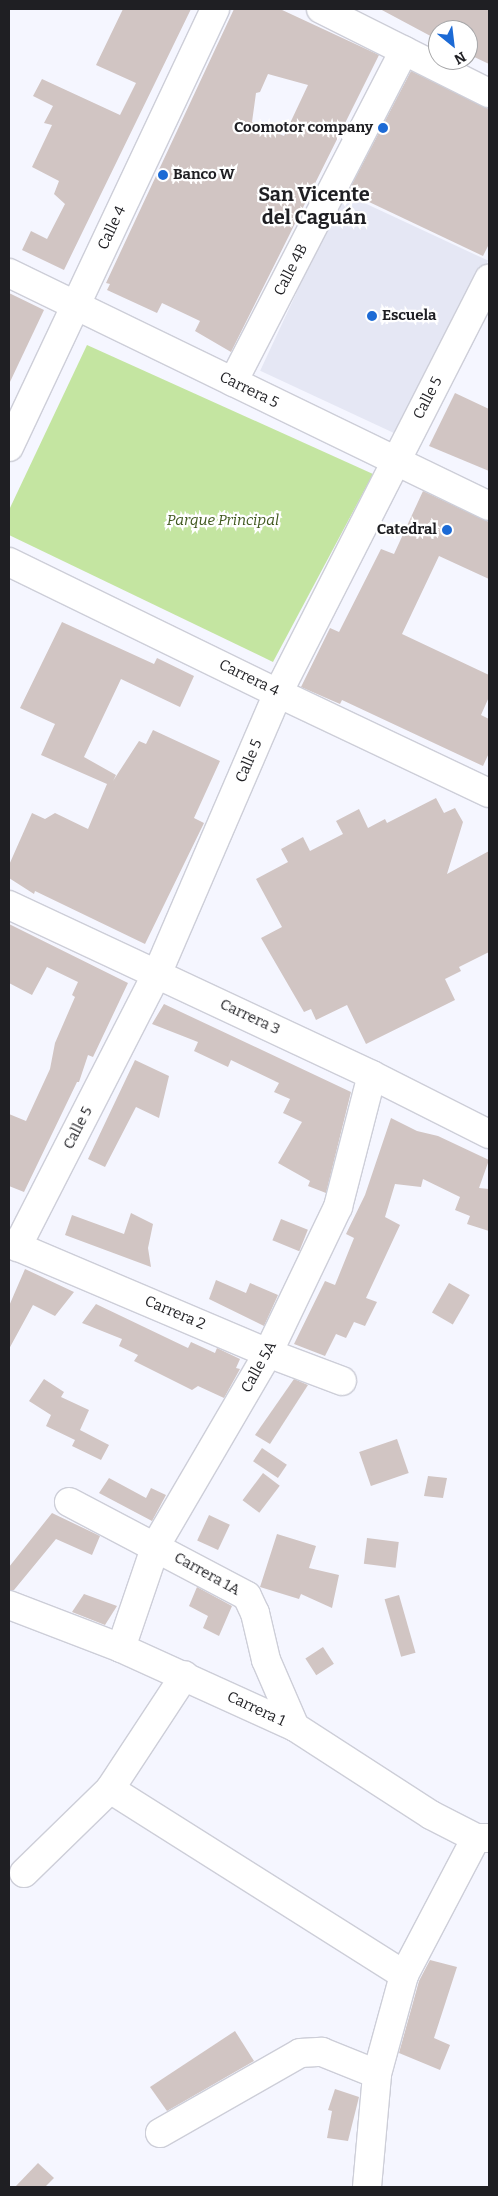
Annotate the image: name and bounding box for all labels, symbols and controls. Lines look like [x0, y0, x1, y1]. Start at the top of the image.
north arrow [428, 20, 478, 70]
text: N [451, 48, 469, 68]
place label: Coomotor company [234, 119, 373, 137]
marker: Coomotor company [377, 122, 389, 134]
place label: Banco W [173, 166, 235, 184]
marker: Banco W [157, 169, 169, 181]
district label: San Vicente del Caguán [258, 182, 370, 229]
street label: Calle 4 [94, 203, 130, 253]
street label: Calle 4B [270, 241, 312, 299]
place label: Escuela [382, 307, 436, 325]
marker: Escuela [366, 310, 378, 322]
street label: Carrera 5 [216, 368, 282, 412]
street label: Calle 5 [410, 374, 446, 422]
park label: Parque Principal [167, 512, 279, 530]
place label: Catedral [377, 521, 437, 539]
marker: Catedral [441, 524, 453, 536]
street label: Carrera 4 [216, 656, 282, 700]
street label: Calle 5 [232, 737, 266, 785]
street label: Carrera 3 [217, 995, 283, 1039]
street label: Calle 5 [60, 1104, 96, 1152]
street label: Carrera 2 [142, 1292, 208, 1334]
street label: Calle 5A [238, 1338, 280, 1396]
street label: Carrera 1A [171, 1549, 243, 1599]
street label: Carrera 1 [224, 1688, 288, 1730]

